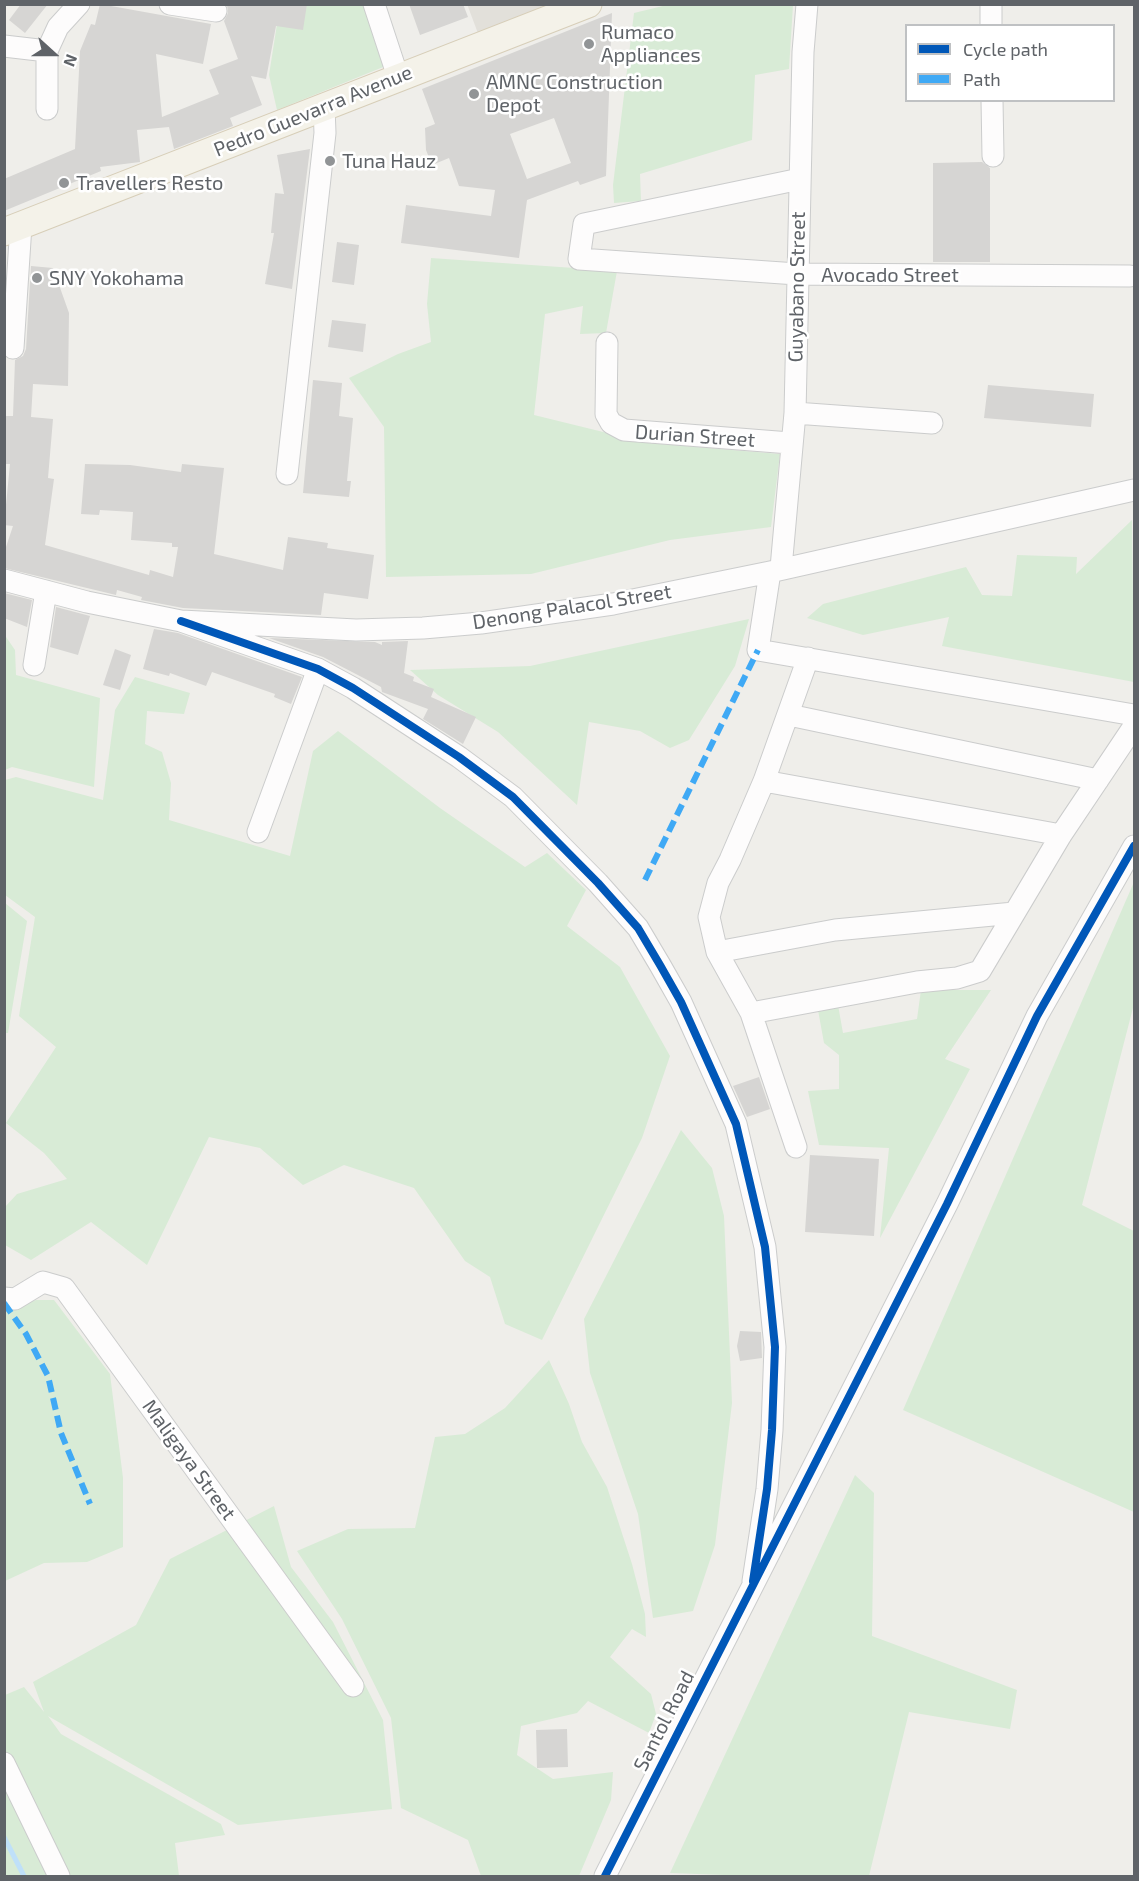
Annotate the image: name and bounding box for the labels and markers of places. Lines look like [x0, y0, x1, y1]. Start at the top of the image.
place label: Rumaco Appliances [601, 20, 701, 67]
marker: Rumaco Appliances [582, 37, 596, 51]
place label: AMNC Construction Depot [486, 70, 663, 117]
marker: AMNC Construction Depot [467, 87, 481, 101]
place label: Tuna Hauz [342, 149, 436, 173]
marker: Tuna Hauz [323, 154, 337, 168]
place label: Travellers Resto [76, 171, 223, 195]
marker: Travellers Resto [57, 176, 71, 190]
place label: SNY Yokohama [49, 266, 184, 290]
marker: SNY Yokohama [30, 271, 44, 285]

